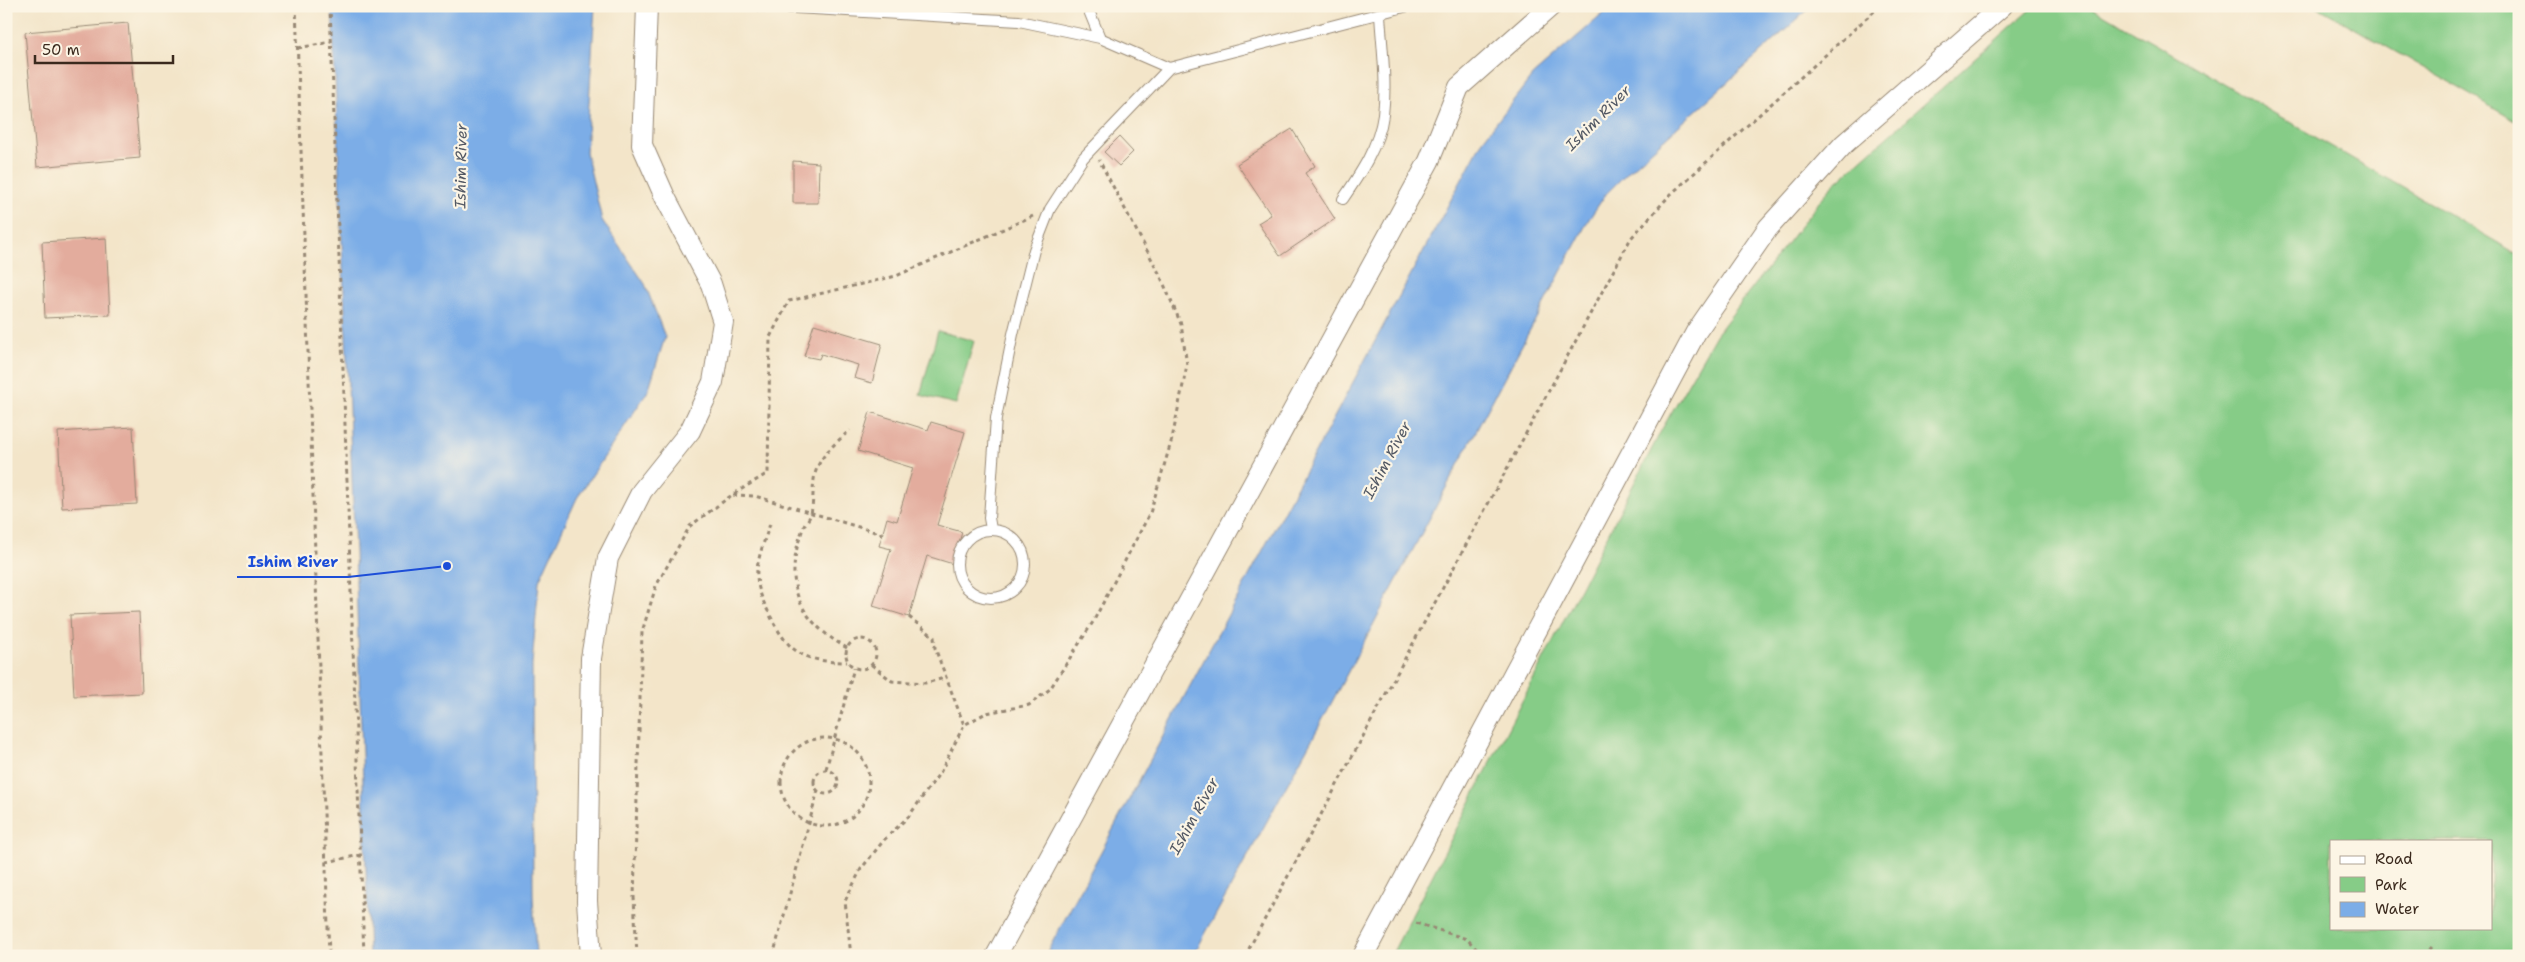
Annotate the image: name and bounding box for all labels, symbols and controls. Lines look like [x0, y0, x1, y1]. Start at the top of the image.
scale bar [35, 32, 172, 64]
text: 50 m [42, 40, 80, 60]
water label: Ishim River [1560, 80, 1636, 156]
water label: Ishim River [450, 122, 472, 210]
water label: Ishim River [1358, 417, 1416, 503]
callout: Ishim River [237, 547, 348, 577]
text: Ishim River [248, 552, 338, 572]
water label: Ishim River [1164, 773, 1224, 859]
legend [2330, 840, 2492, 930]
text: Road [2375, 849, 2413, 869]
text: Park [2375, 875, 2407, 895]
text: Water [2375, 899, 2419, 919]

